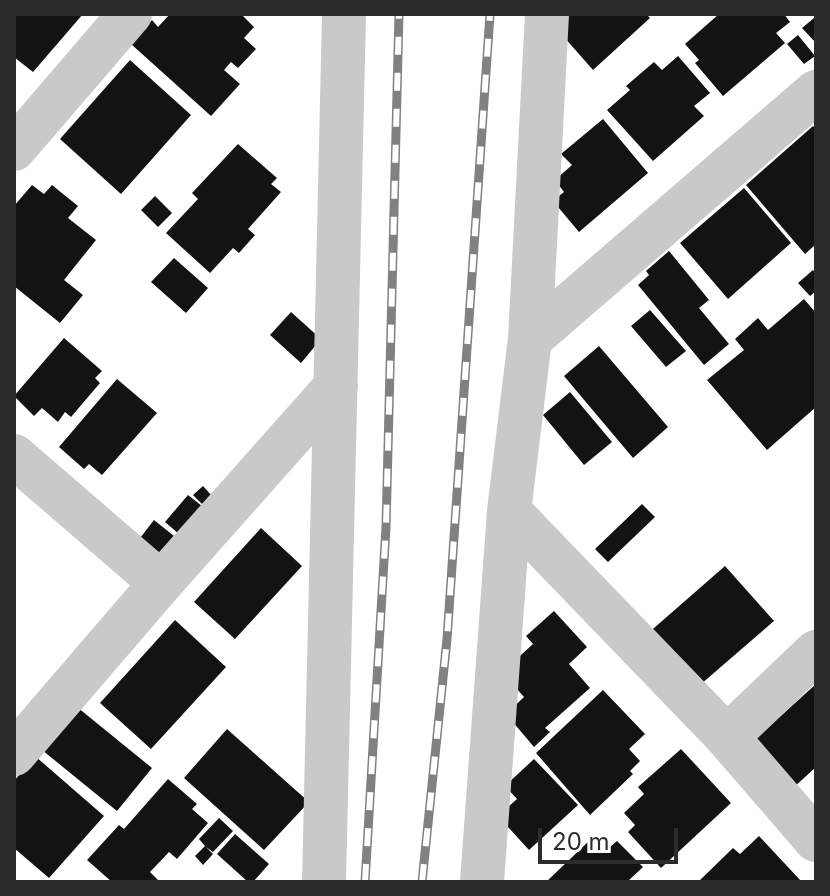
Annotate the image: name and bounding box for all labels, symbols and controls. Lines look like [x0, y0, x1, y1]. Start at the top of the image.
scale bar [542, 812, 682, 862]
text: 20 m [552, 827, 610, 856]

